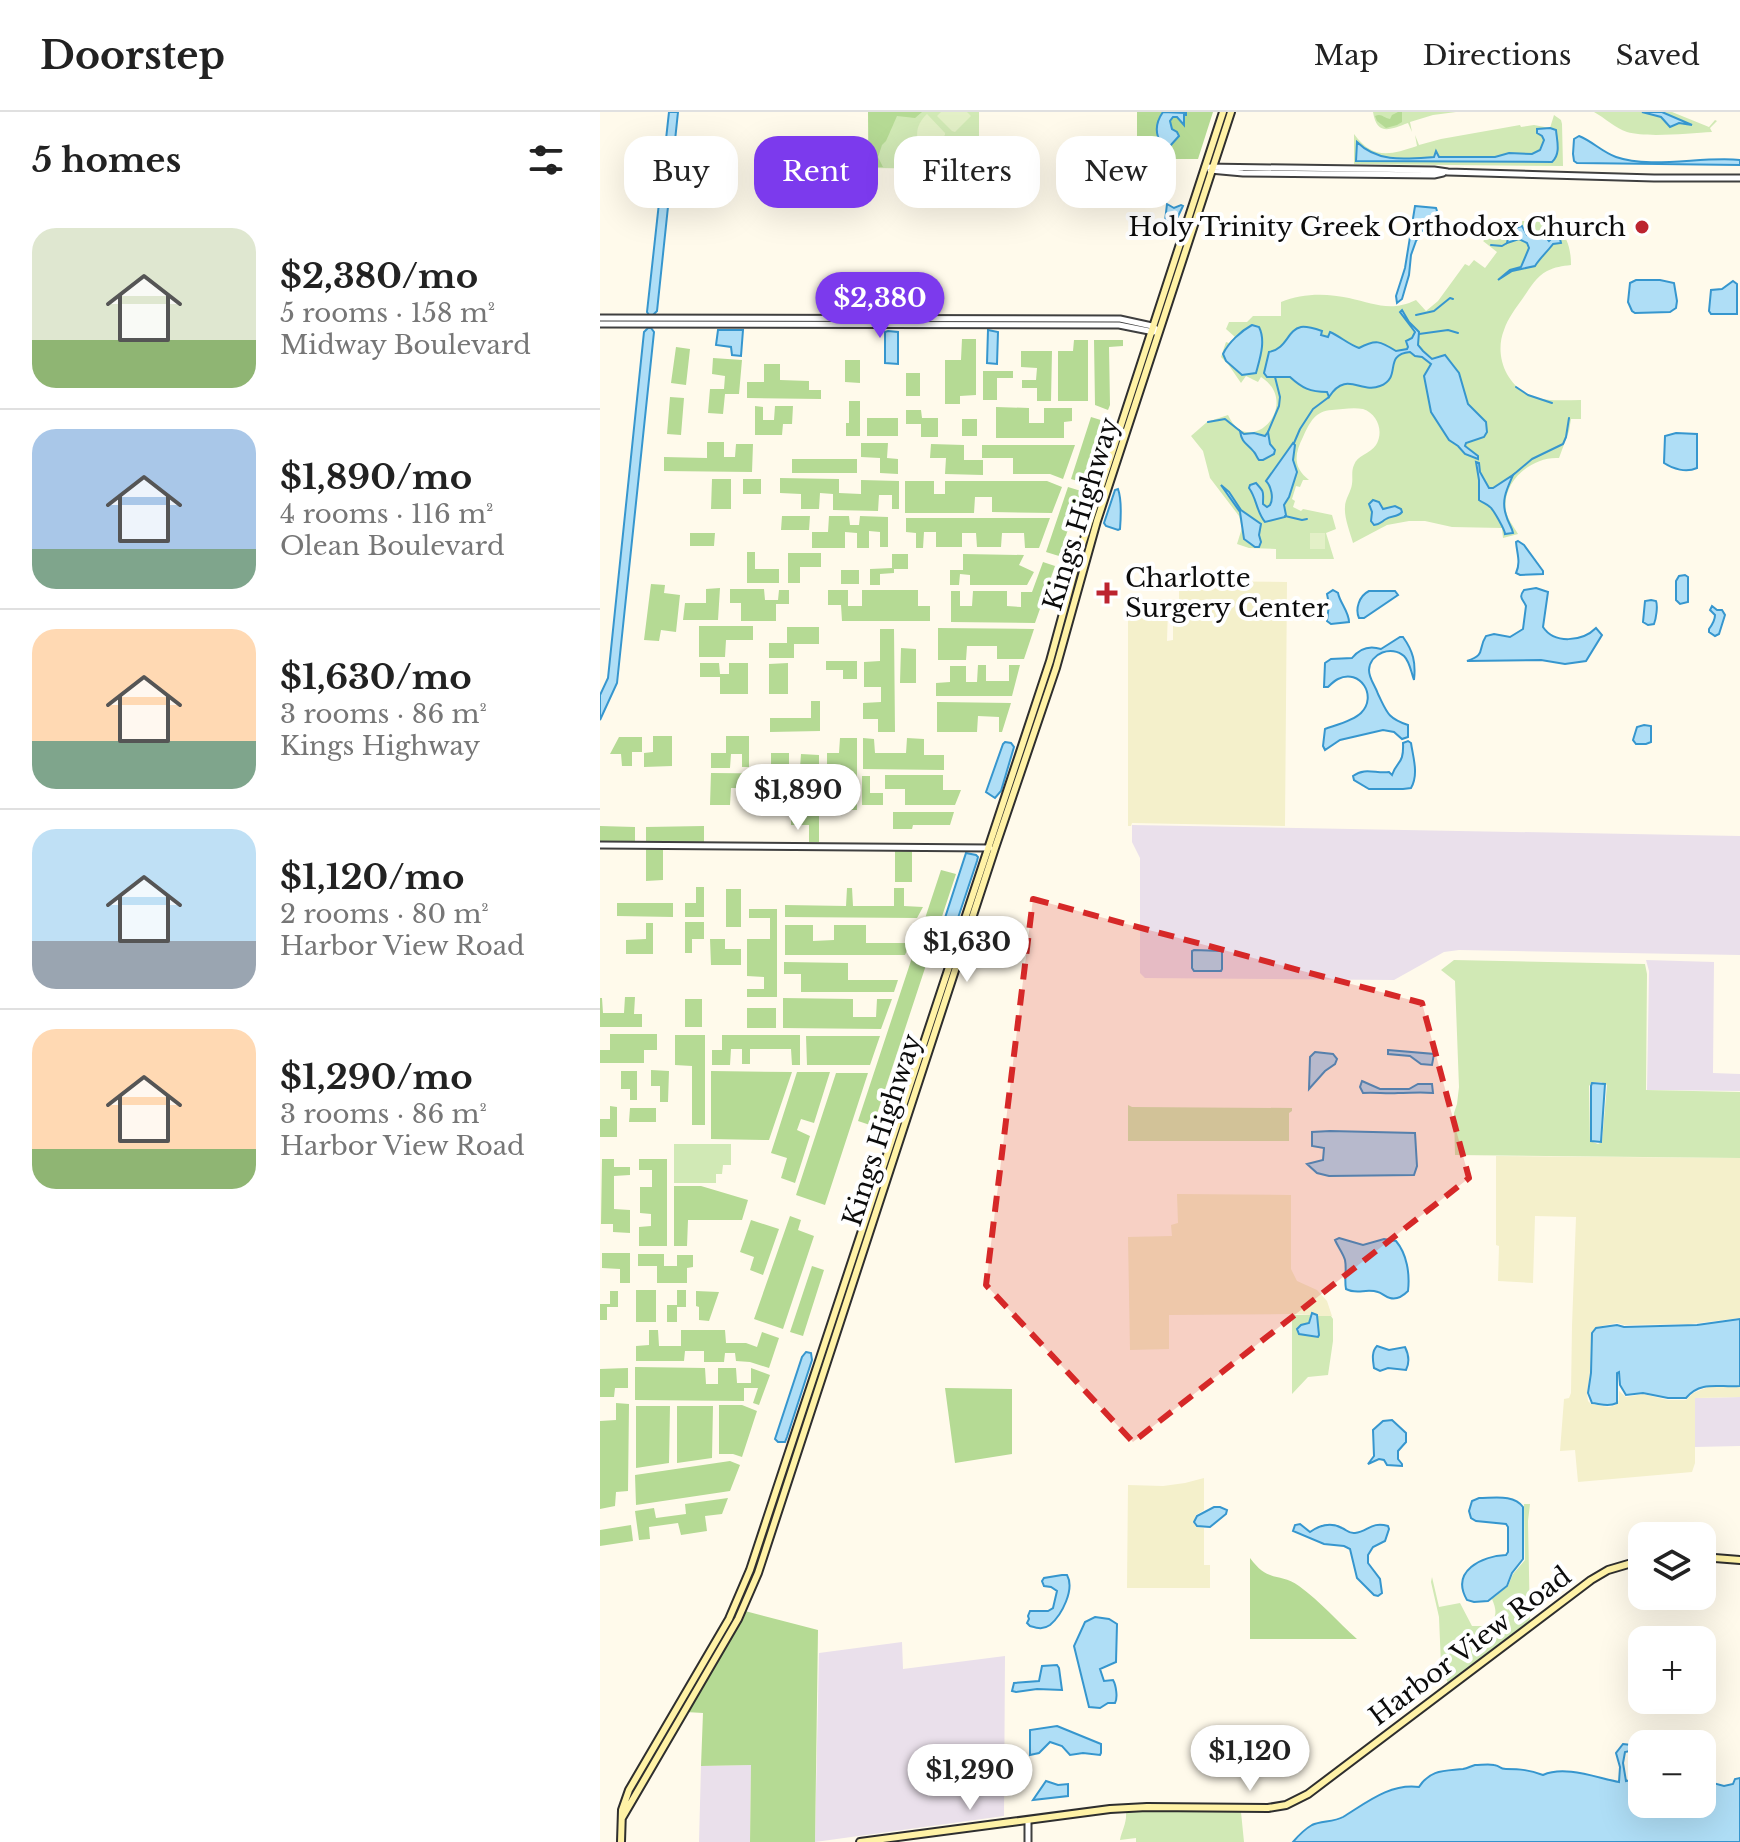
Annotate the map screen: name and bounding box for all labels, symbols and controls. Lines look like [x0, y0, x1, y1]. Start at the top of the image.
text: Doorstep [40, 32, 225, 79]
text: Map [1314, 38, 1379, 73]
text: Directions [1423, 38, 1572, 73]
text: Saved [1616, 38, 1700, 73]
chip: Buy [624, 136, 738, 208]
chip: Rent [754, 136, 878, 208]
chip: Filters [894, 136, 1040, 208]
chip: New [1056, 136, 1176, 208]
icon: filters [524, 138, 568, 182]
text: 5 homes [32, 139, 181, 181]
place label: Holy Trinity Greek Orthodox Church [1128, 211, 1626, 243]
marker: Holy Trinity Greek Orthodox Church [1633, 218, 1651, 236]
text: $2,380/mo [280, 255, 478, 297]
icon: home [96, 260, 192, 356]
pin: $2,380 [815, 272, 945, 340]
text: $2,380 [833, 282, 927, 314]
text: 5 rooms · 158 m² [280, 297, 495, 329]
text: Midway Boulevard [280, 329, 531, 361]
street label: Kings Highway [1036, 413, 1126, 614]
text: $1,890/mo [280, 456, 472, 498]
icon: home [96, 461, 192, 557]
text: 4 rooms · 116 m² [280, 498, 494, 530]
text: Olean Boulevard [280, 530, 504, 562]
place label: Charlotte Surgery Center [1125, 562, 1329, 624]
marker: Charlotte Surgery Center [1096, 582, 1118, 604]
text: $1,630/mo [280, 656, 472, 698]
icon: home [96, 661, 192, 757]
text: 3 rooms · 86 m² [280, 698, 487, 730]
text: Kings Highway [280, 730, 480, 762]
pin: $1,890 [733, 764, 863, 832]
text: $1,890 [754, 774, 842, 806]
text: $1,120/mo [280, 856, 465, 898]
icon: home [96, 861, 192, 957]
text: 2 rooms · 80 m² [280, 898, 489, 930]
pin: $1,630 [902, 916, 1032, 984]
text: $1,630 [923, 926, 1011, 958]
text: Harbor View Road [280, 930, 525, 962]
street label: Kings Highway [836, 1030, 928, 1230]
text: $1,290/mo [280, 1056, 473, 1098]
icon: home [96, 1061, 192, 1157]
text: 3 rooms · 86 m² [280, 1098, 487, 1130]
text: Harbor View Road [280, 1130, 525, 1162]
map controls [1628, 1522, 1716, 1818]
button: layers [1628, 1522, 1716, 1610]
street label: Harbor View Road [1363, 1560, 1577, 1732]
button: + [1628, 1626, 1716, 1714]
pin: $1,120 [1185, 1725, 1315, 1793]
button: − [1628, 1730, 1716, 1818]
text: $1,120 [1209, 1735, 1291, 1767]
pin: $1,290 [905, 1744, 1035, 1812]
text: $1,290 [926, 1754, 1014, 1786]

